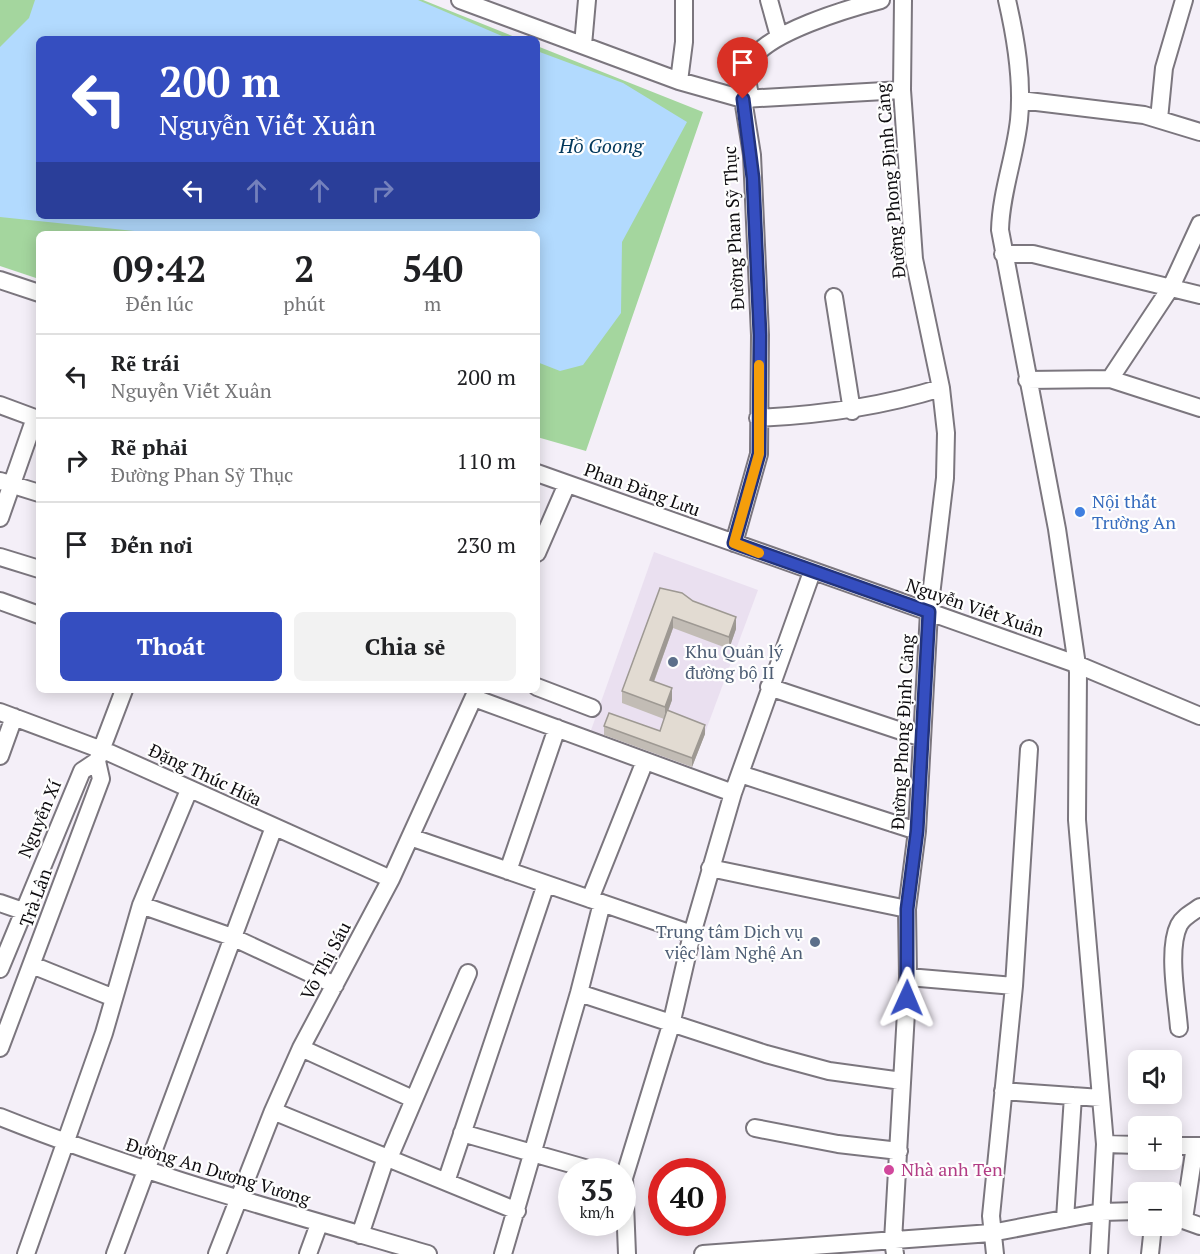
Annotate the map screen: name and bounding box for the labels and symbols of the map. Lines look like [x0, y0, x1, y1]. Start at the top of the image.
pin [717, 37, 768, 99]
street label: Đường Phong Định Cảng [869, 82, 910, 280]
water label: Hồ Goong [558, 132, 644, 159]
street label: Đường Phan Sỹ Thục [717, 145, 749, 311]
street label: Phan Đăng Lưu [581, 457, 704, 521]
place label: Nội thất Trường An [1092, 489, 1176, 534]
marker: Nội thất Trường An [1073, 505, 1087, 519]
street label: Nguyễn Viết Xuân [903, 572, 1048, 642]
street label: Đường Phong Định Cảng [885, 633, 919, 830]
place label: Khu Quản lý đường bộ II [685, 639, 784, 684]
marker: Khu Quản lý đường bộ II [666, 655, 680, 669]
street label: Đặng Thúc Hứa [145, 737, 266, 811]
street label: Nguyễn Xí [12, 775, 66, 861]
street label: Trà Lân [13, 865, 57, 930]
street label: Võ Thị Sáu [294, 917, 356, 1004]
place label: Trung tâm Dịch vụ việc làm Nghệ An [656, 919, 803, 964]
marker: Trung tâm Dịch vụ việc làm Nghệ An [808, 935, 822, 949]
position arrow [875, 966, 939, 1030]
street label: Đường An Dương Vương [123, 1132, 314, 1211]
place label: Nhà anh Ten [901, 1157, 1003, 1181]
speed limit sign: 40 [648, 1158, 726, 1236]
marker: Nhà anh Ten [882, 1163, 896, 1177]

